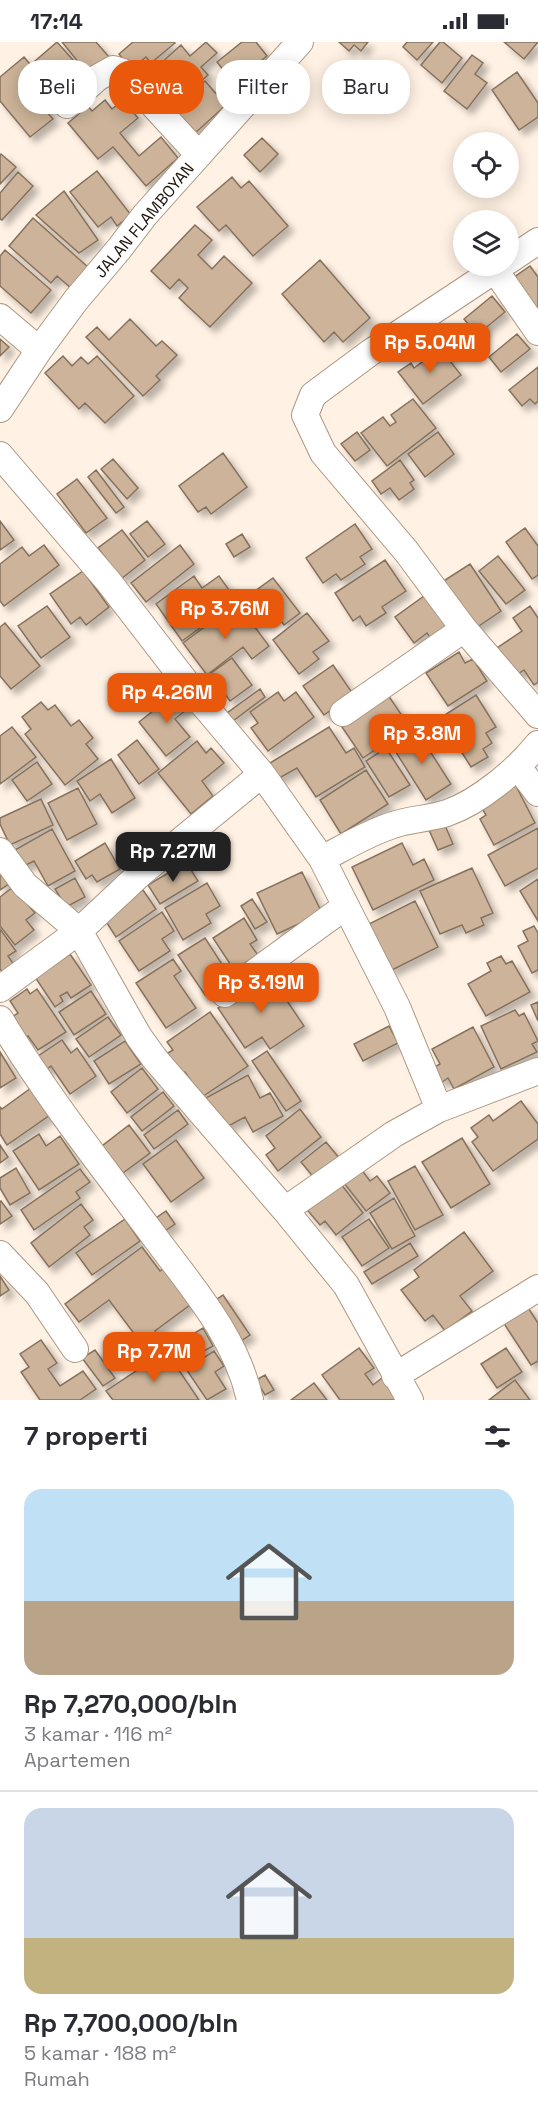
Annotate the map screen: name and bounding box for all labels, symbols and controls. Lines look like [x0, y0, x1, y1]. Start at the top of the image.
text: 17:14 [30, 7, 83, 35]
chip: Beli [18, 60, 97, 114]
chip: Sewa [109, 60, 204, 114]
chip: Filter [216, 60, 310, 114]
chip: Baru [322, 60, 410, 114]
map controls [453, 132, 519, 276]
button: locate [453, 132, 519, 198]
street label: JALAN FLAMBOYAN [90, 158, 199, 282]
button: layers [453, 210, 519, 276]
pin: Rp 5.04M [368, 323, 492, 374]
text: Rp 5.04M [384, 329, 476, 355]
pin: Rp 3.76M [163, 589, 287, 640]
text: Rp 3.76M [181, 595, 269, 621]
pin: Rp 4.26M [105, 673, 229, 724]
text: Rp 4.26M [121, 679, 213, 705]
pin: Rp 3.8M [367, 714, 477, 765]
text: Rp 3.8M [383, 720, 461, 746]
pin: Rp 7.27M [111, 832, 235, 883]
text: Rp 7.27M [130, 838, 216, 864]
pin: Rp 3.19M [199, 963, 323, 1014]
text: Rp 3.19M [218, 969, 304, 995]
pin: Rp 7.7M [99, 1332, 209, 1383]
text: Rp 7.7M [117, 1338, 191, 1364]
text: 7 properti [24, 1419, 148, 1453]
icon: filters [481, 1420, 514, 1453]
icon: home [215, 1528, 323, 1636]
text: Rp 7,270,000/bln [24, 1687, 237, 1721]
text: 3 kamar · 116 m² [24, 1721, 172, 1747]
text: Apartemen [24, 1747, 131, 1773]
icon: home [215, 1847, 323, 1955]
text: Rp 7,700,000/bln [24, 2006, 238, 2040]
text: 5 kamar · 188 m² [24, 2040, 176, 2066]
text: Rumah [24, 2066, 90, 2092]

